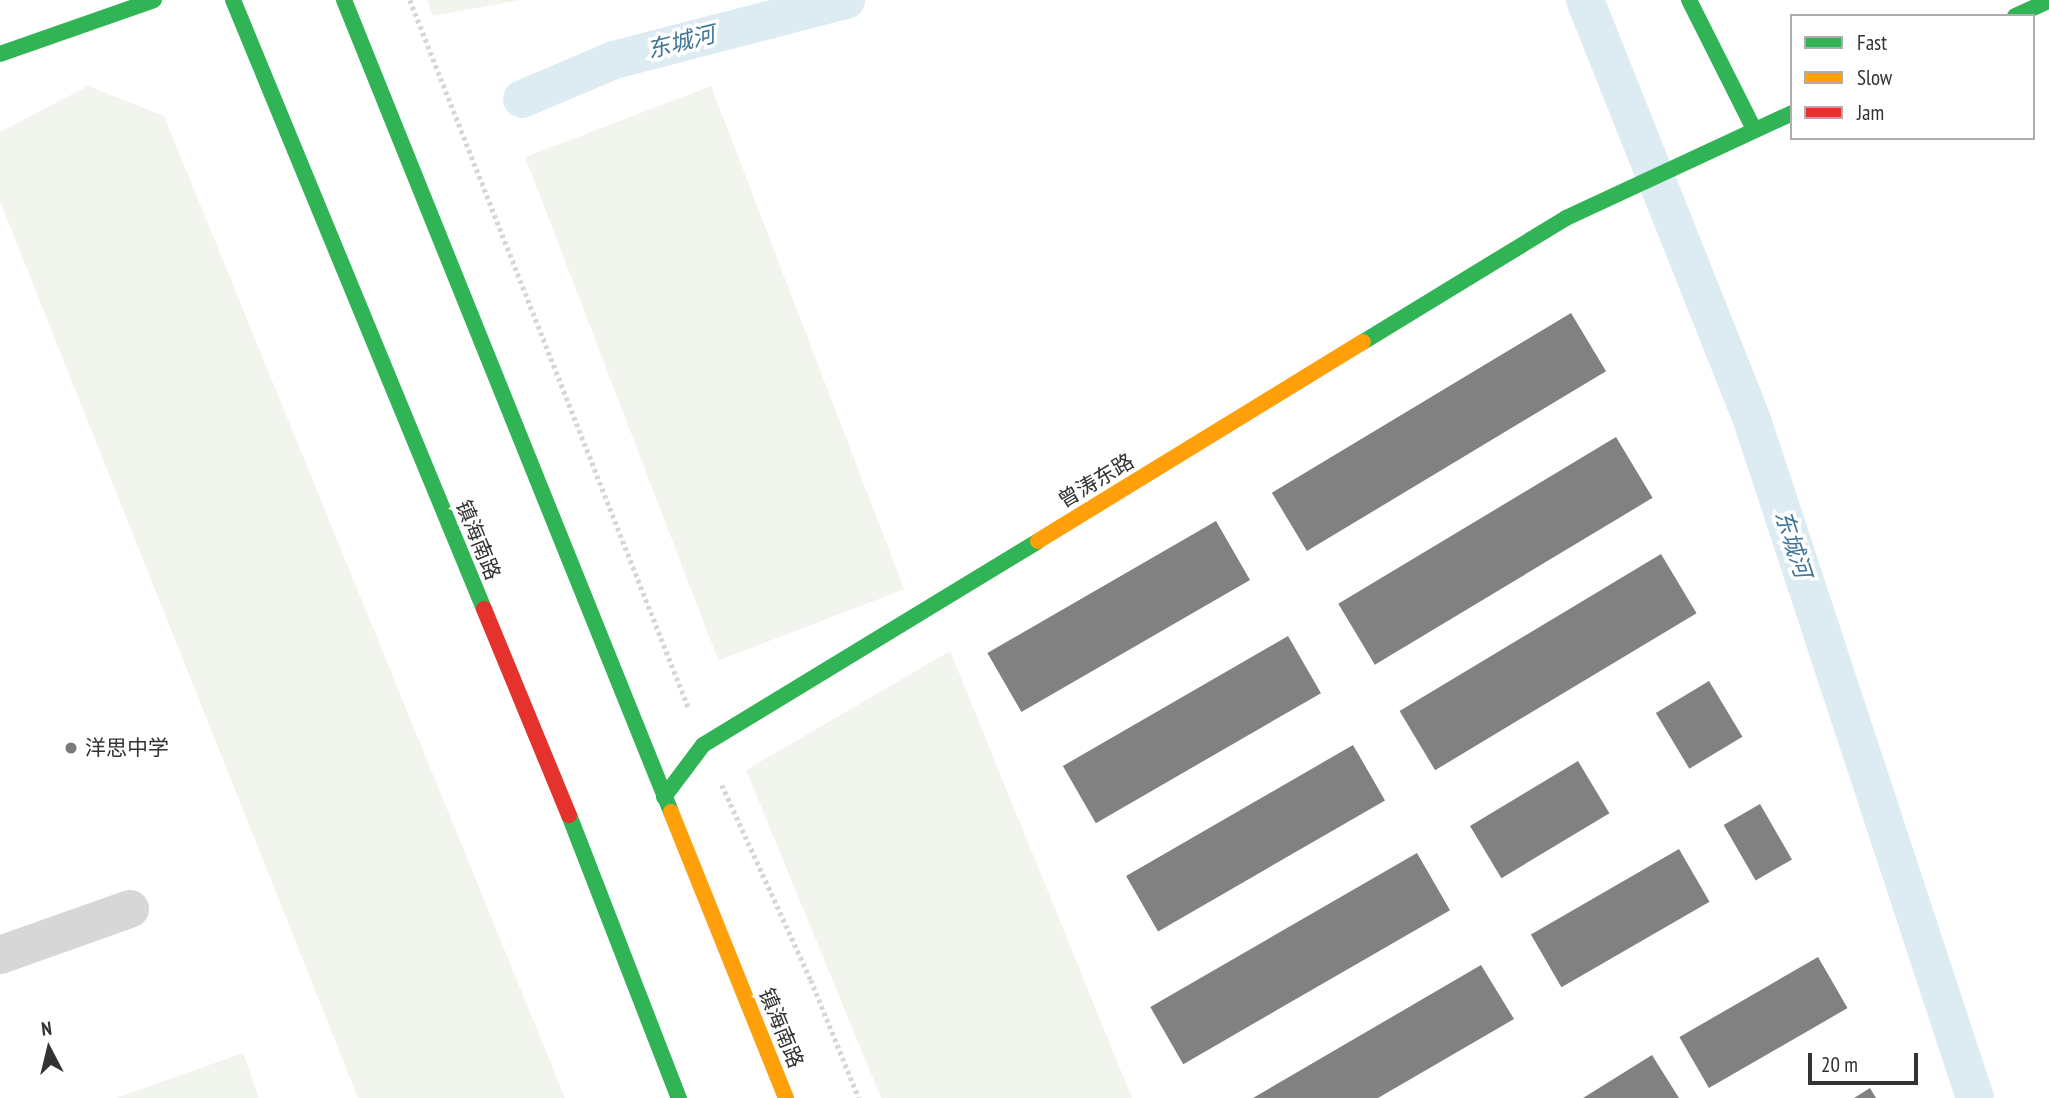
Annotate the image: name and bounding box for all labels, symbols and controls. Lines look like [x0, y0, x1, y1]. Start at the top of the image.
legend [1790, 14, 2035, 140]
water label: 东城河 [644, 20, 718, 64]
text: Fast [1857, 29, 1887, 56]
text: Slow [1857, 64, 1892, 91]
text: Jam [1857, 99, 1884, 126]
street label: 曾涛东路 [1054, 449, 1138, 513]
street label: 镇海南路 [451, 496, 505, 584]
water label: 东城河 [1769, 507, 1817, 581]
place label: 洋思中学 [85, 735, 169, 761]
marker: 洋思中学 [63, 740, 79, 756]
street label: 镇海南路 [754, 984, 808, 1072]
north arrow [14, 1014, 84, 1084]
text: N [40, 1016, 53, 1041]
scale bar [1811, 1038, 1921, 1082]
text: 20 m [1821, 1051, 1858, 1078]

